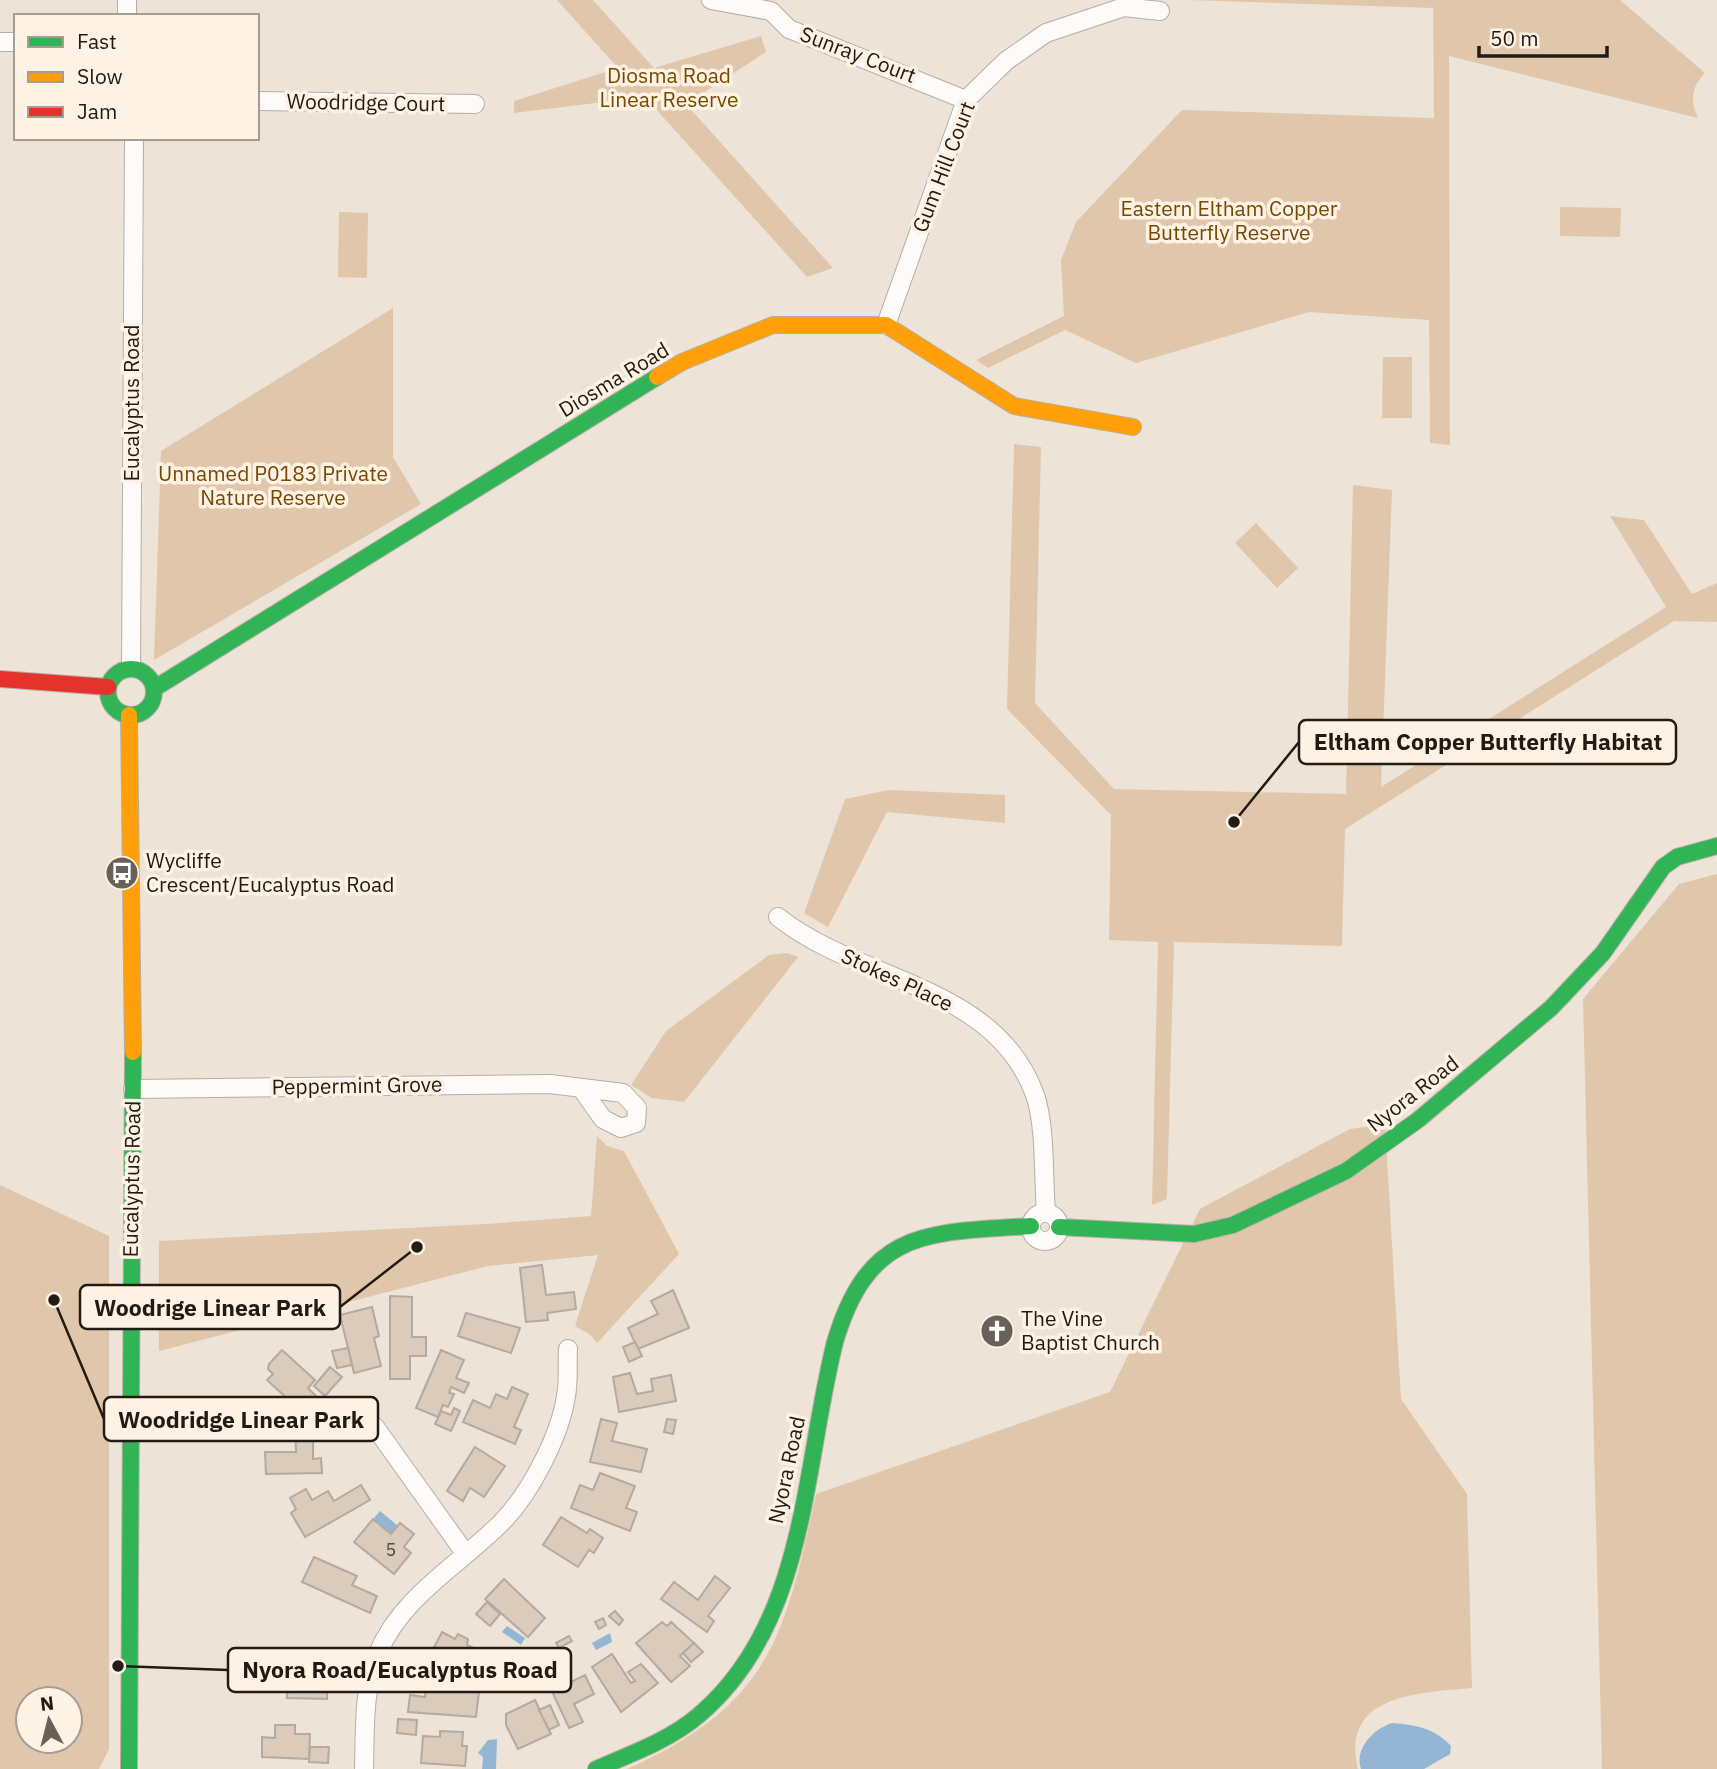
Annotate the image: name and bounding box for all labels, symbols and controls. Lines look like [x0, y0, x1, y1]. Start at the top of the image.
legend [14, 14, 259, 140]
scale bar [1479, 14, 1607, 58]
street label: Sunray Court [796, 19, 920, 89]
text: 50 m [1490, 24, 1539, 52]
text: Fast [77, 27, 117, 55]
park label: Diosma Road Linear Reserve [599, 61, 739, 113]
text: Slow [77, 62, 123, 90]
street label: Woodridge Court [286, 87, 446, 117]
text: Jam [77, 97, 117, 125]
street label: Gum Hill Court [905, 97, 981, 236]
park label: Eastern Eltham Copper Butterfly Reserve [1121, 194, 1338, 246]
street label: Eucalyptus Road [117, 325, 145, 481]
street label: Diosma Road [553, 335, 674, 423]
park label: Unnamed P0183 Private Nature Reserve [158, 459, 388, 511]
callout: Eltham Copper Butterfly Habitat [1299, 720, 1676, 764]
text: Eltham Copper Butterfly Habitat [1314, 726, 1662, 756]
place label: Wycliffe Crescent/Eucalyptus Road [146, 846, 394, 898]
bus stop icon: Wycliffe Crescent/Eucalyptus Road [103, 854, 141, 892]
street label: Stokes Place [837, 941, 958, 1017]
street label: Nyora Road [1361, 1049, 1464, 1138]
street label: Peppermint Grove [271, 1070, 443, 1100]
street label: Eucalyptus Road [116, 1100, 146, 1258]
callout: Woodrige Linear Park [80, 1285, 340, 1329]
text: Woodrige Linear Park [94, 1292, 327, 1322]
place label: The Vine Baptist Church [1021, 1304, 1160, 1356]
church icon: The Vine Baptist Church [978, 1312, 1016, 1350]
callout: Woodridge Linear Park [104, 1397, 378, 1441]
text: Woodridge Linear Park [118, 1404, 365, 1434]
street label: Nyora Road [761, 1414, 811, 1526]
house number: 5 [386, 1538, 396, 1561]
callout: Nyora Road/Eucalyptus Road [228, 1648, 571, 1692]
text: Nyora Road/Eucalyptus Road [242, 1654, 558, 1684]
north arrow [14, 1685, 84, 1755]
text: N [39, 1690, 55, 1716]

